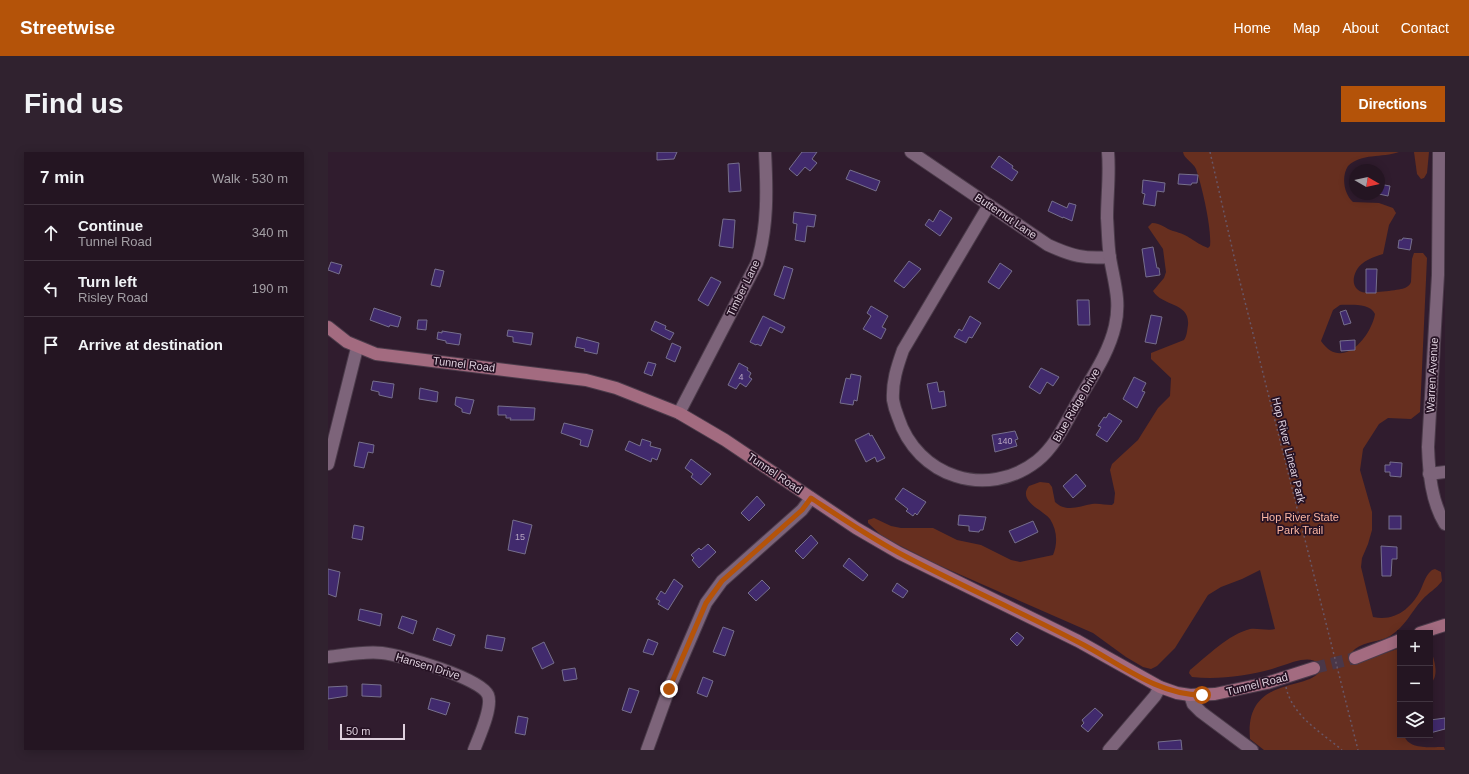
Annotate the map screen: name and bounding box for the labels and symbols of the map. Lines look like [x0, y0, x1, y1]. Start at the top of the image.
north arrow [1349, 164, 1385, 200]
street label: Butternut Lane [973, 191, 1039, 241]
street label: Timber Lane [724, 258, 762, 318]
street label: Warren Avenue [1424, 337, 1440, 413]
street label: Tunnel Road [432, 354, 496, 374]
street label: Blue Ridge Drive [1050, 366, 1102, 444]
house number: 4 [738, 372, 744, 382]
street label: Hop River Linear Park [1270, 396, 1308, 504]
house number: 140 [997, 436, 1013, 446]
street label: Tunnel Road [746, 451, 804, 495]
park label: Hop River State Park Trail [1261, 511, 1339, 536]
house number: 15 [515, 532, 525, 542]
street label: Hansen Drive [394, 651, 462, 681]
street label: Tunnel Road [1225, 671, 1289, 697]
route end [660, 680, 678, 698]
route start [1193, 686, 1211, 704]
scale bar [340, 722, 405, 741]

